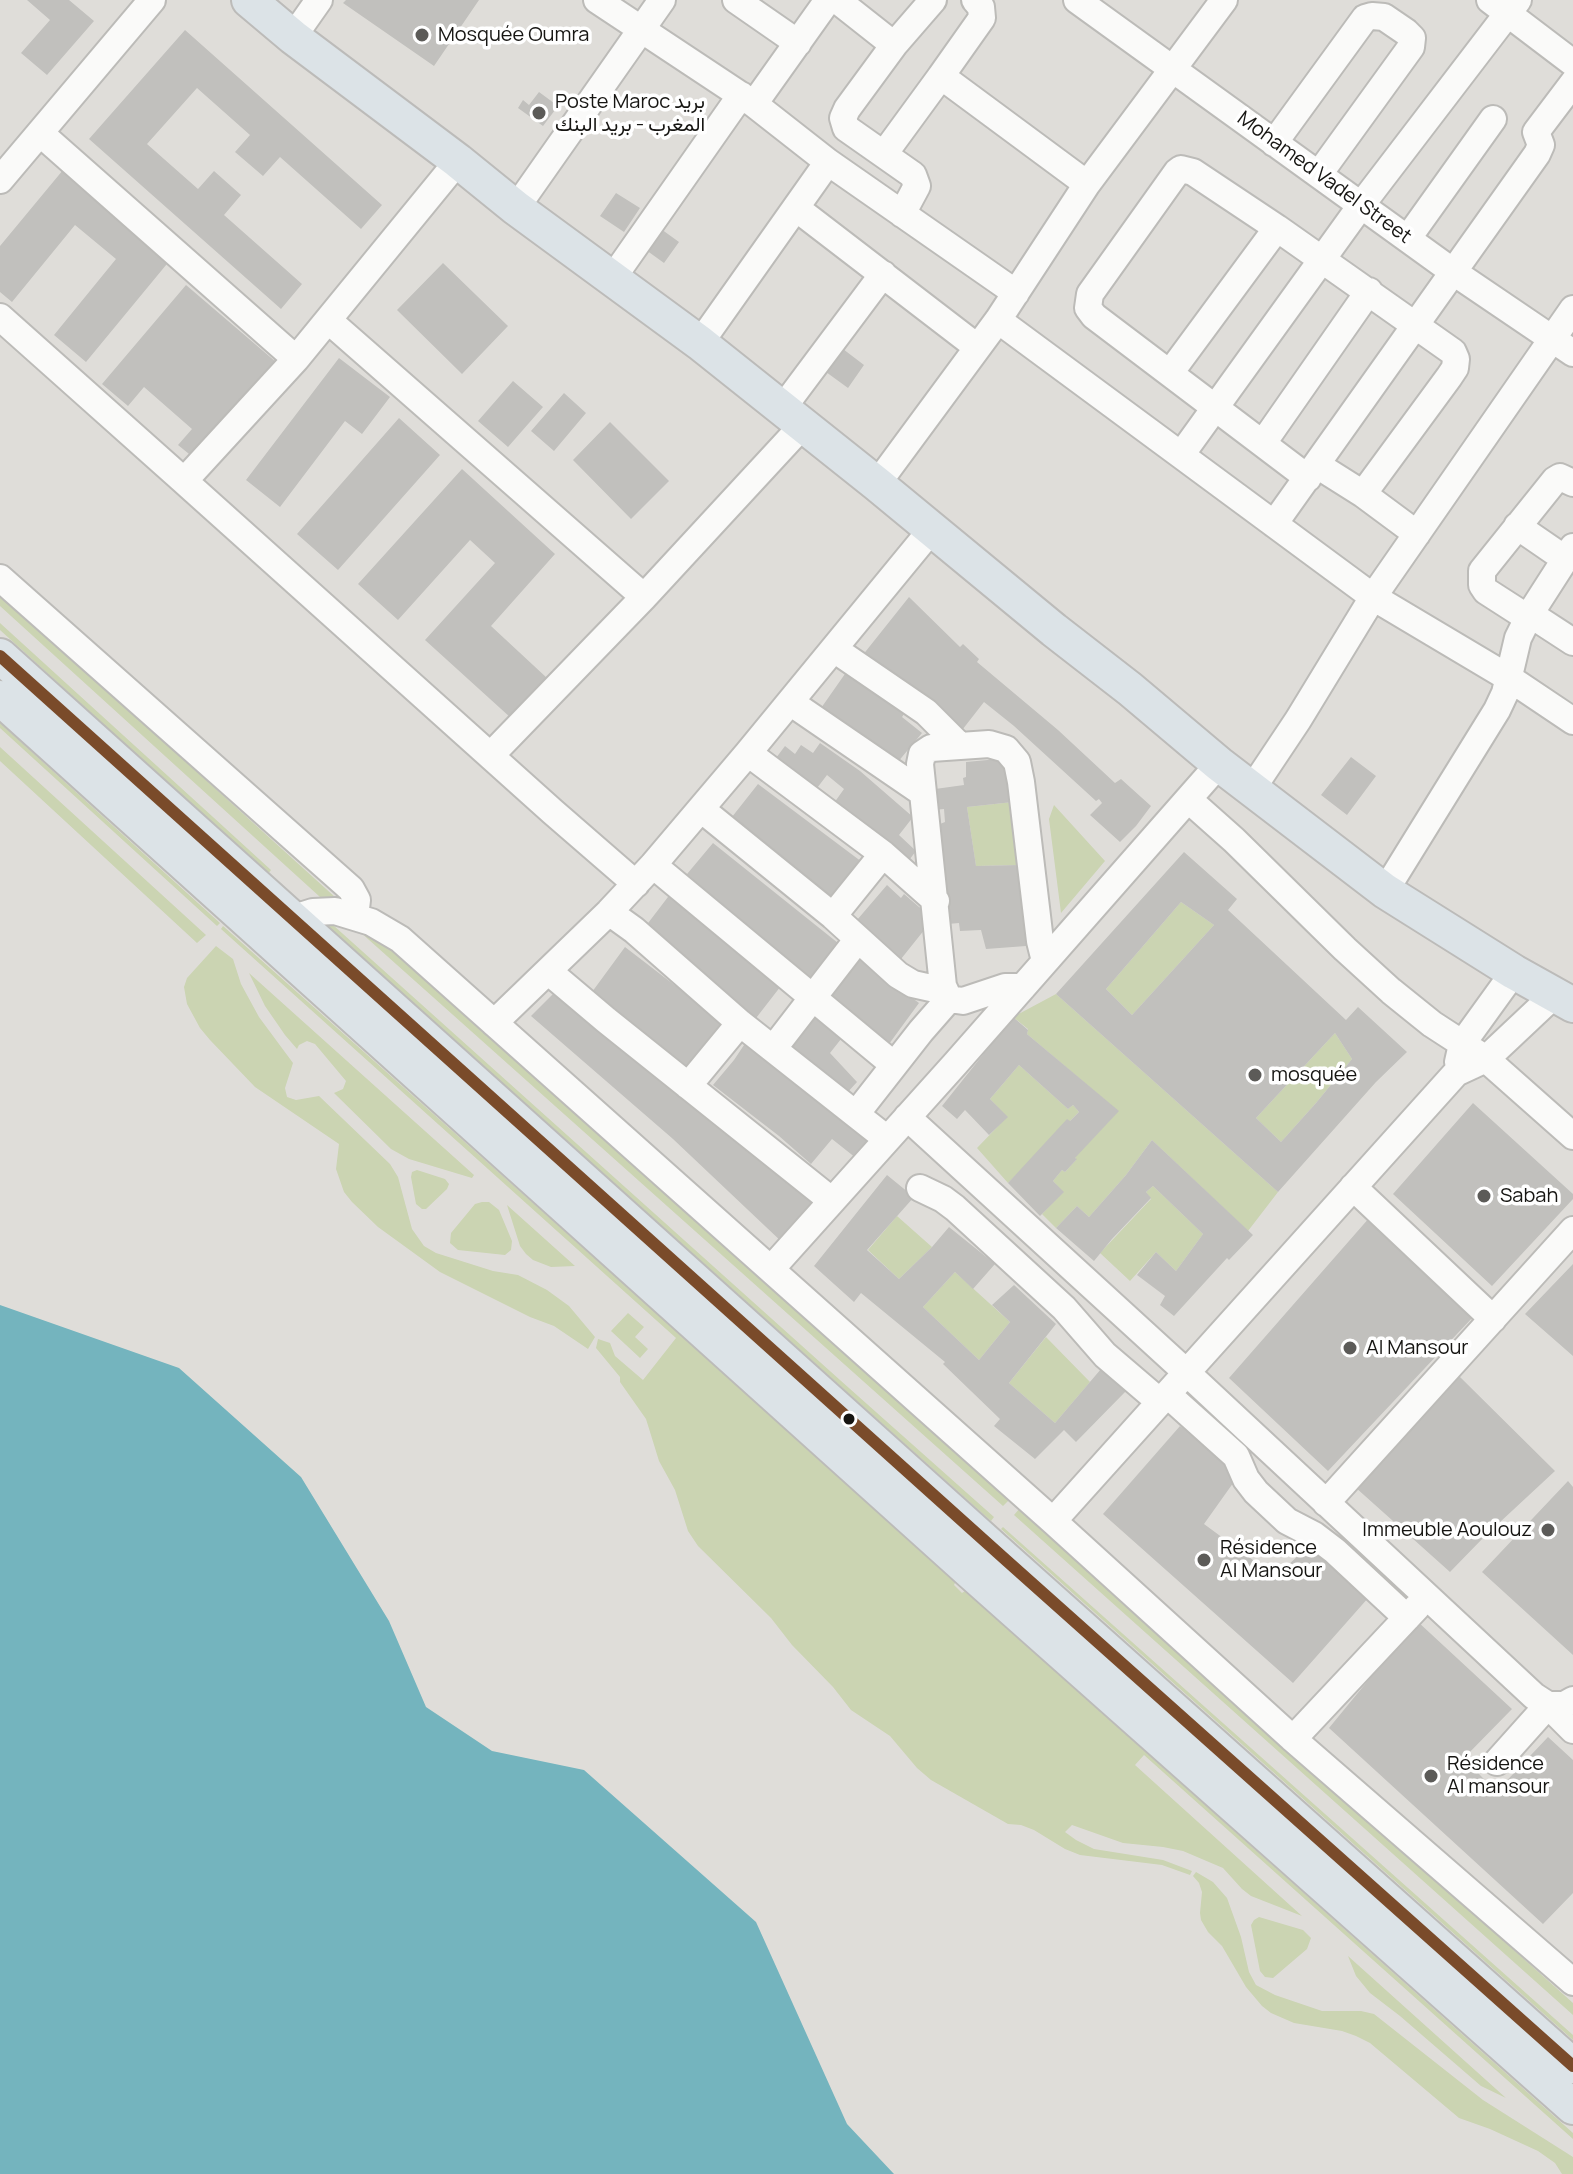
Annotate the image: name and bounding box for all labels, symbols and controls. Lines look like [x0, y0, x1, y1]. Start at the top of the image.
place label: Mosquée Oumra [438, 23, 589, 47]
marker: Mosquée Oumra [413, 26, 431, 44]
place label: Poste Maroc بريد المغرب - بريد البنك [555, 90, 705, 137]
marker: Poste Maroc بريد المغرب - بريد البنك [530, 104, 548, 122]
street label: Mohamed Vadel Street [1232, 107, 1416, 249]
place label: mosquée [1271, 1063, 1357, 1087]
marker: mosquée [1246, 1066, 1264, 1084]
place label: Sabah [1500, 1184, 1558, 1208]
marker: Sabah [1475, 1187, 1493, 1205]
place label: Al Mansour [1366, 1336, 1469, 1360]
marker: Al Mansour [1341, 1339, 1359, 1357]
unlabelled marker [841, 1411, 857, 1427]
place label: Immeuble Aoulouz [1362, 1518, 1532, 1542]
marker: Immeuble Aoulouz [1539, 1521, 1557, 1539]
place label: Résidence Al Mansour [1220, 1536, 1323, 1583]
marker: Résidence Al Mansour [1195, 1551, 1213, 1569]
place label: Résidence Al mansour [1447, 1752, 1550, 1799]
marker: Résidence Al mansour [1422, 1767, 1440, 1785]

